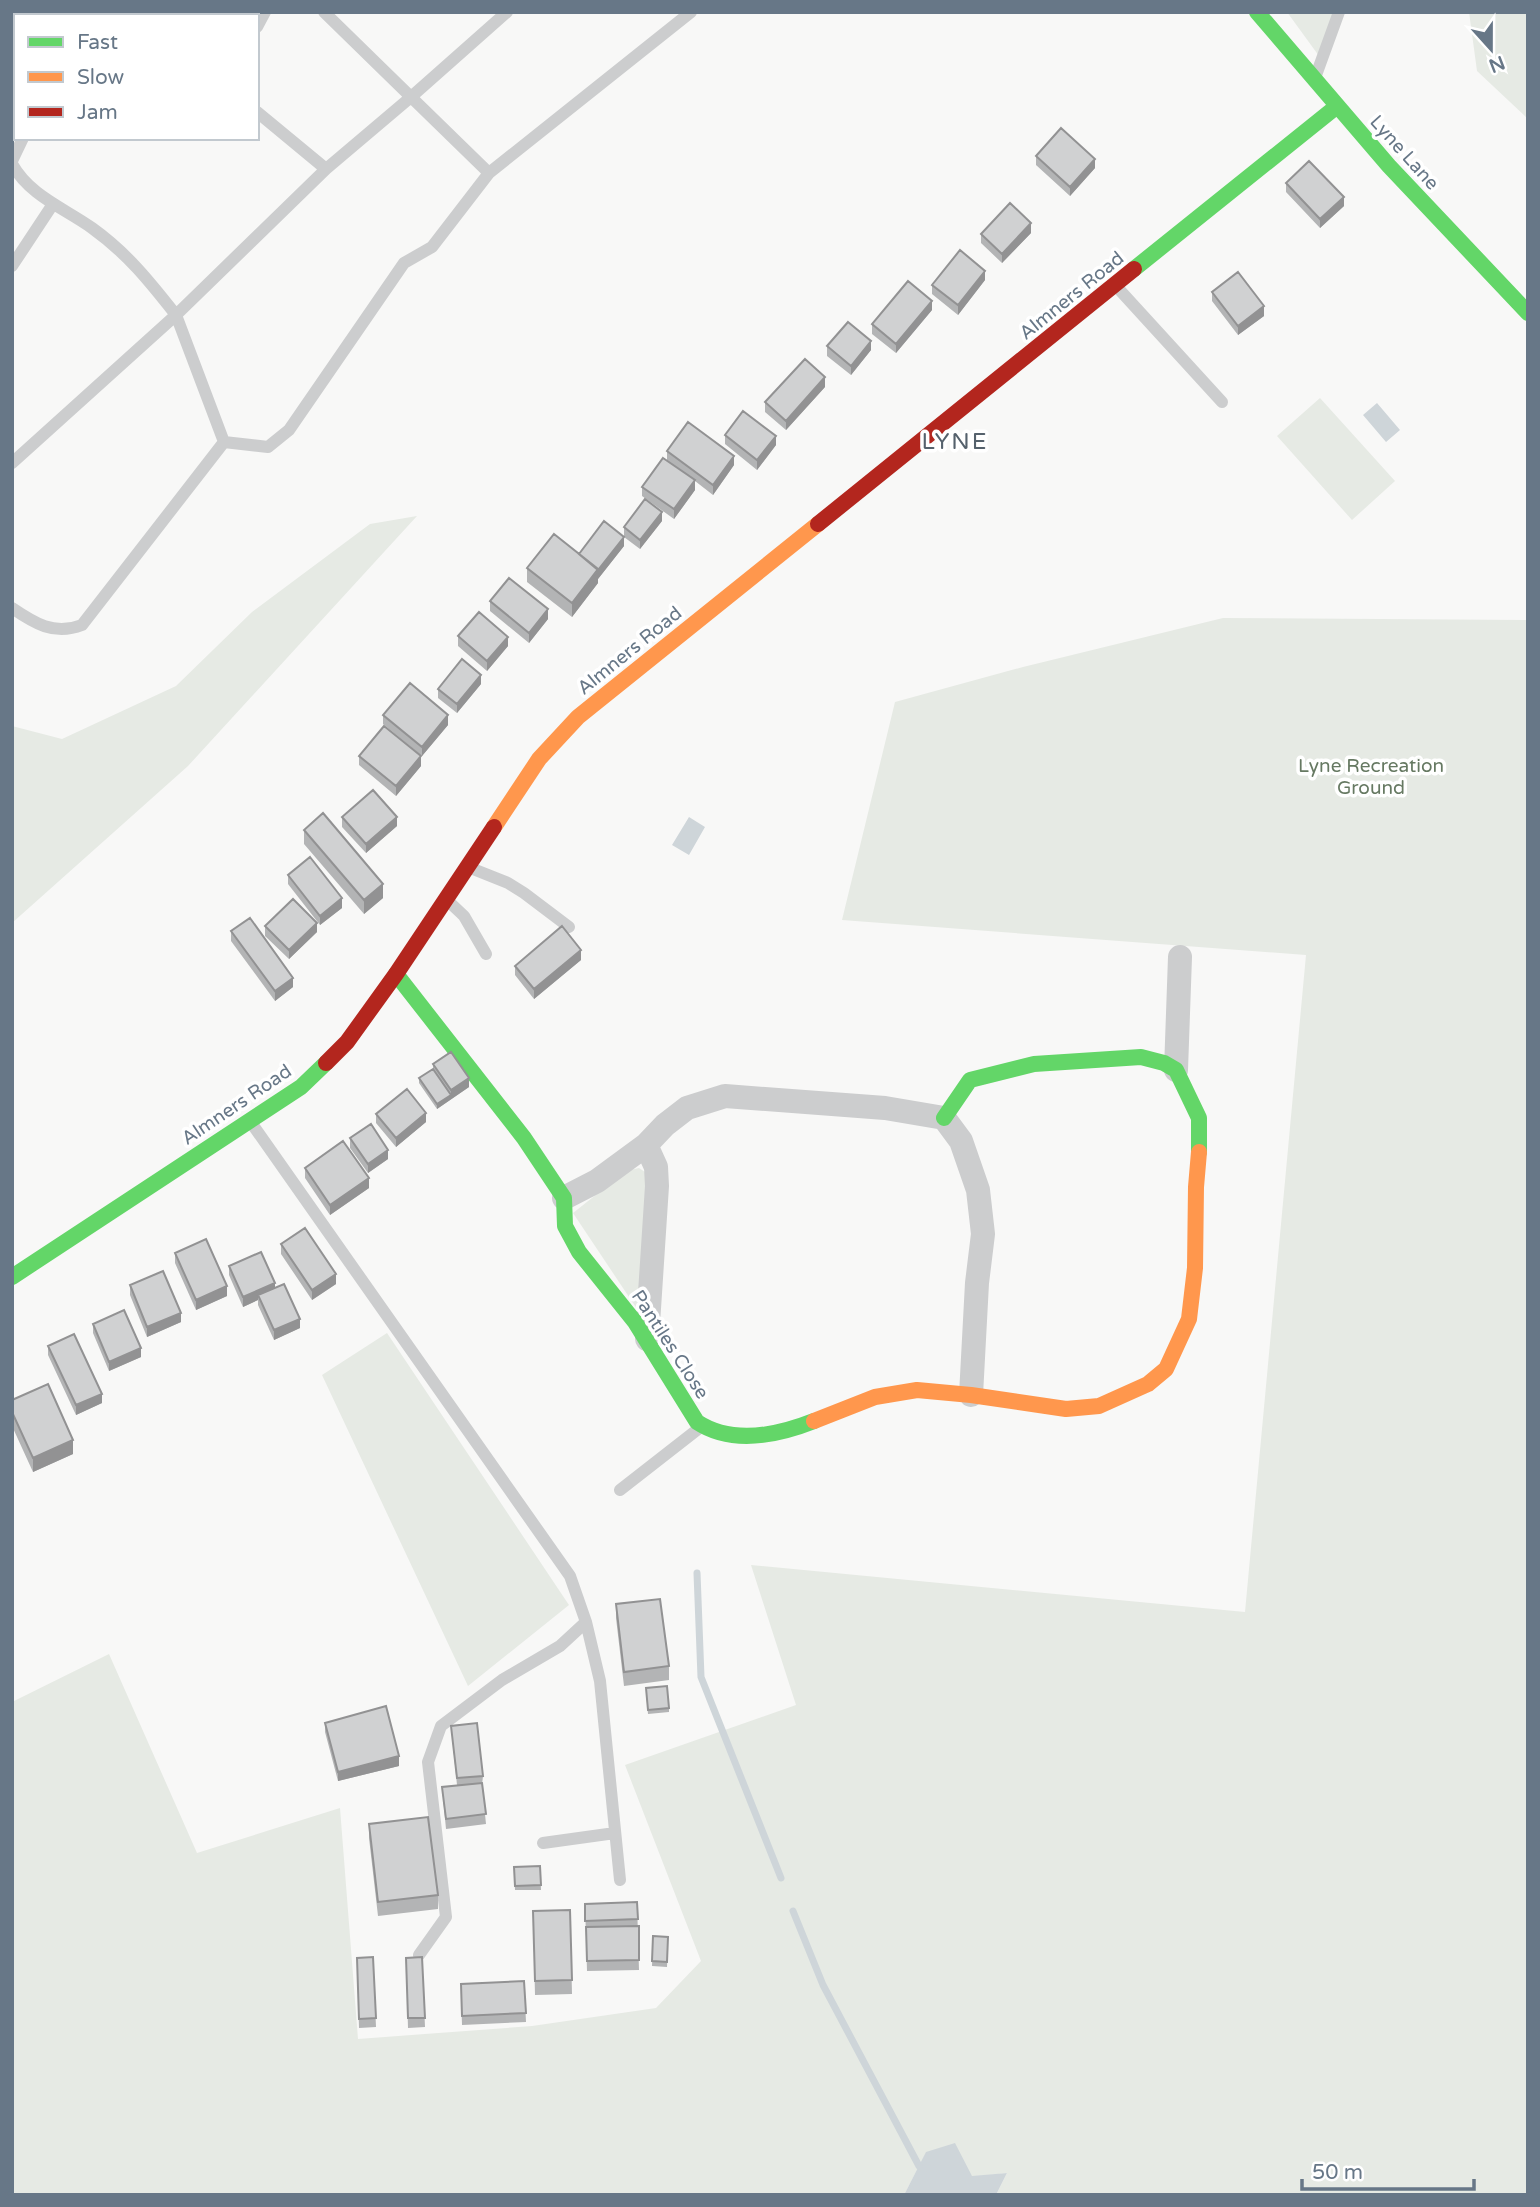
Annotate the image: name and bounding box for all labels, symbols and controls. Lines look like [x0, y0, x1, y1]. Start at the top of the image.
legend [14, 14, 259, 140]
north arrow [1456, 14, 1526, 84]
text: Fast [77, 30, 118, 55]
text: N [1486, 51, 1508, 77]
text: Slow [77, 65, 125, 90]
text: Jam [77, 100, 118, 125]
street label: Lyne Lane [1365, 111, 1443, 194]
street label: Almners Road [1015, 247, 1128, 344]
district label: LYNE [921, 428, 989, 456]
street label: Almners Road [573, 602, 686, 699]
park label: Lyne Recreation Ground [1298, 755, 1444, 799]
street label: Almners Road [177, 1060, 296, 1150]
street label: Pantiles Close [627, 1286, 713, 1403]
scale bar [1302, 2148, 1474, 2192]
text: 50 m [1312, 2160, 1363, 2185]

